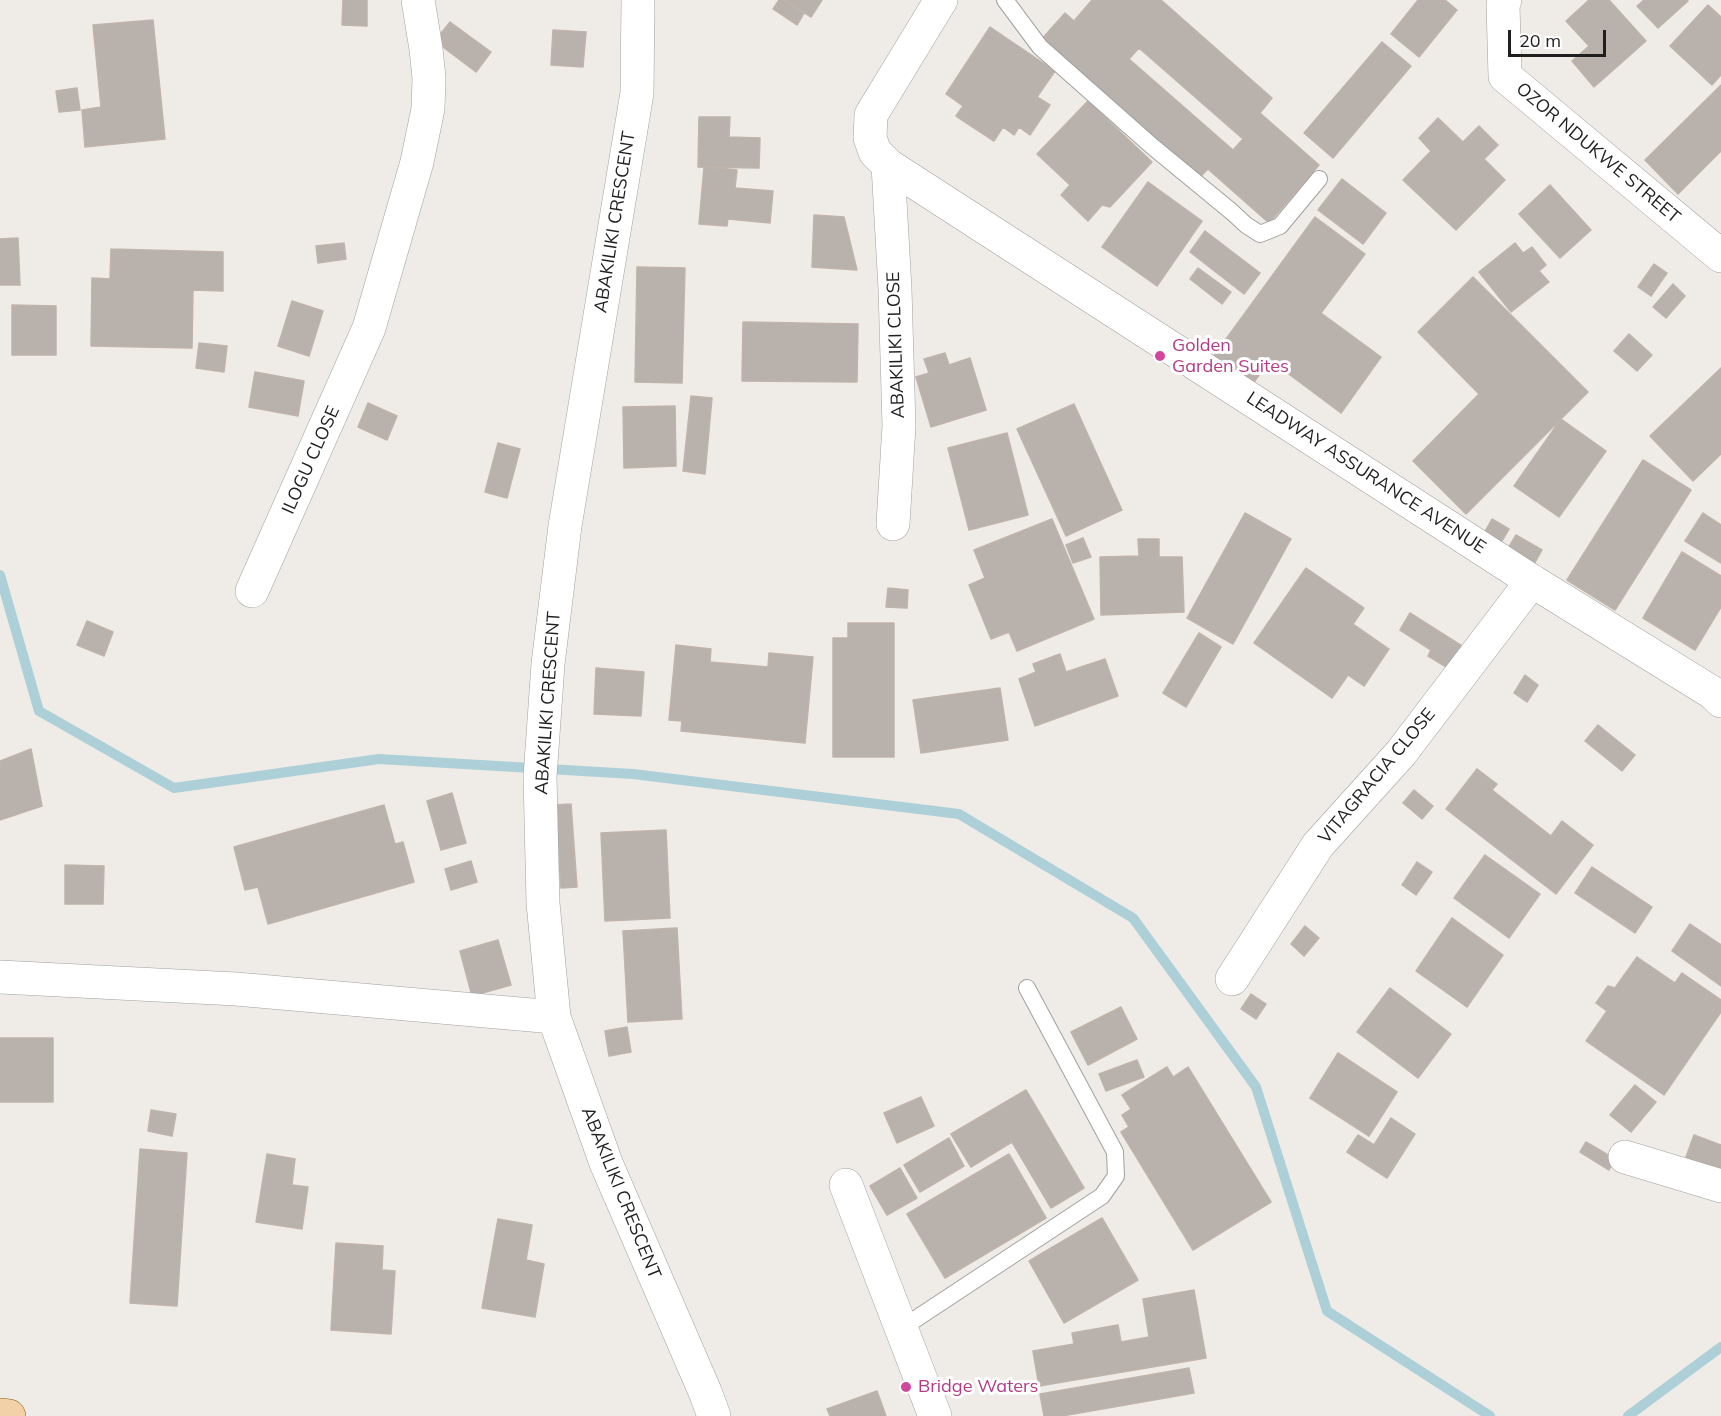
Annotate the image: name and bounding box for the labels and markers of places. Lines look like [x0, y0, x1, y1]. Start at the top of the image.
place label: Golden Garden Suites [1172, 335, 1289, 378]
marker: Golden Garden Suites [1153, 349, 1167, 363]
place label: Bridge Waters [918, 1376, 1038, 1398]
marker: Bridge Waters [899, 1380, 913, 1394]

